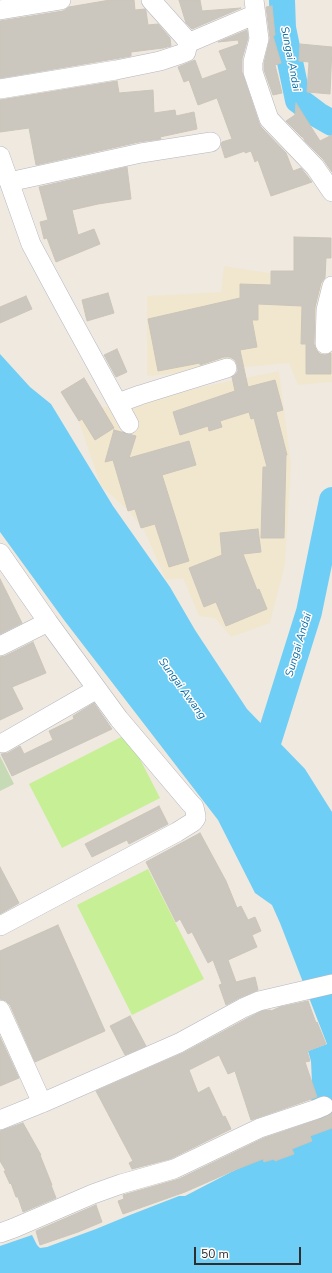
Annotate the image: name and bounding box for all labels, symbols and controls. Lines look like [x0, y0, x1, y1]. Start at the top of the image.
water label: Sungai Andai [277, 25, 303, 93]
water label: Sungai Andai [283, 612, 315, 678]
water label: Sungai Awang [155, 656, 209, 722]
scale bar [196, 1239, 303, 1265]
text: 50 m [201, 1246, 229, 1262]

